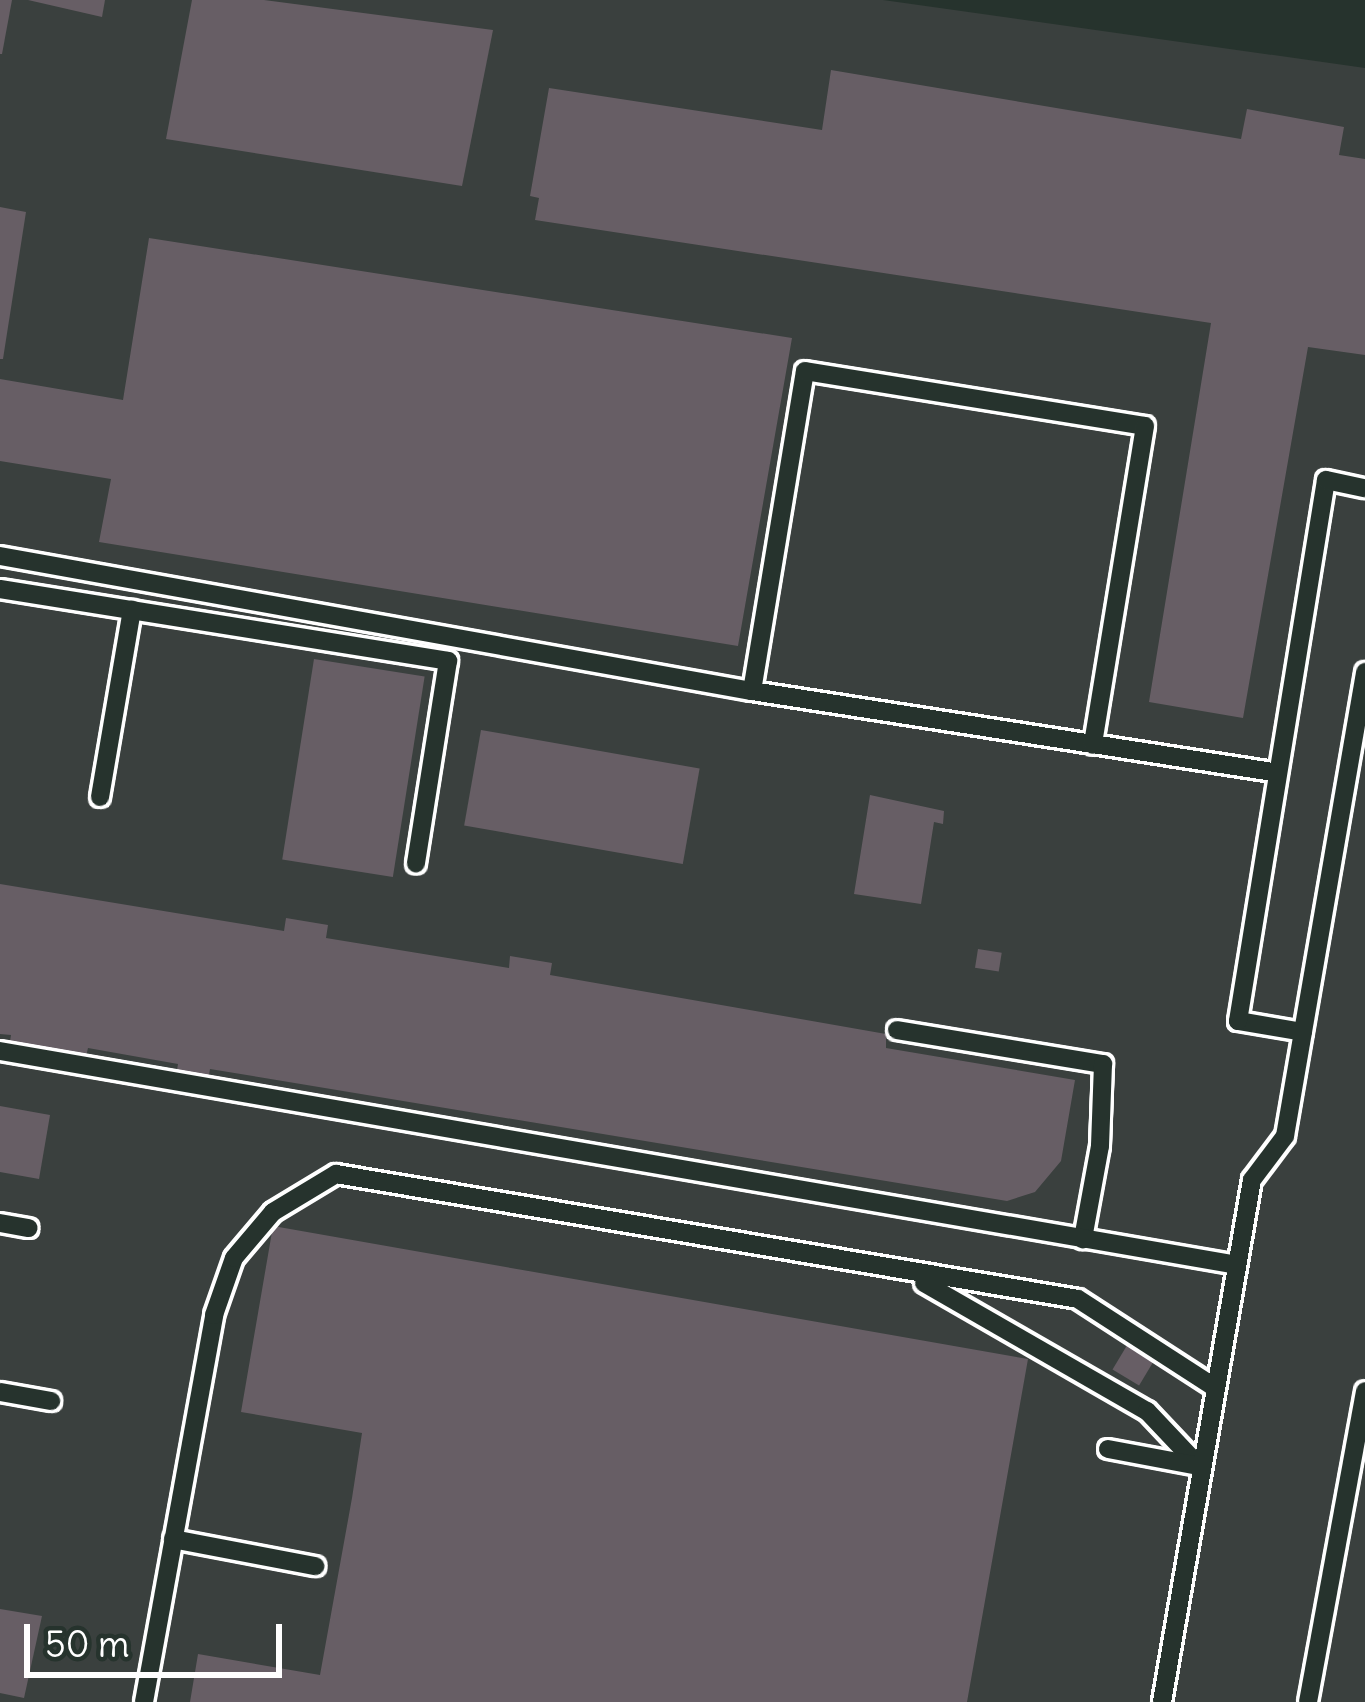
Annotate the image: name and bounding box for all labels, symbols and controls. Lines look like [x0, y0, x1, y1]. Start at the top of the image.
scale bar [30, 1600, 288, 1674]
text: 50 m [45, 1622, 130, 1667]

